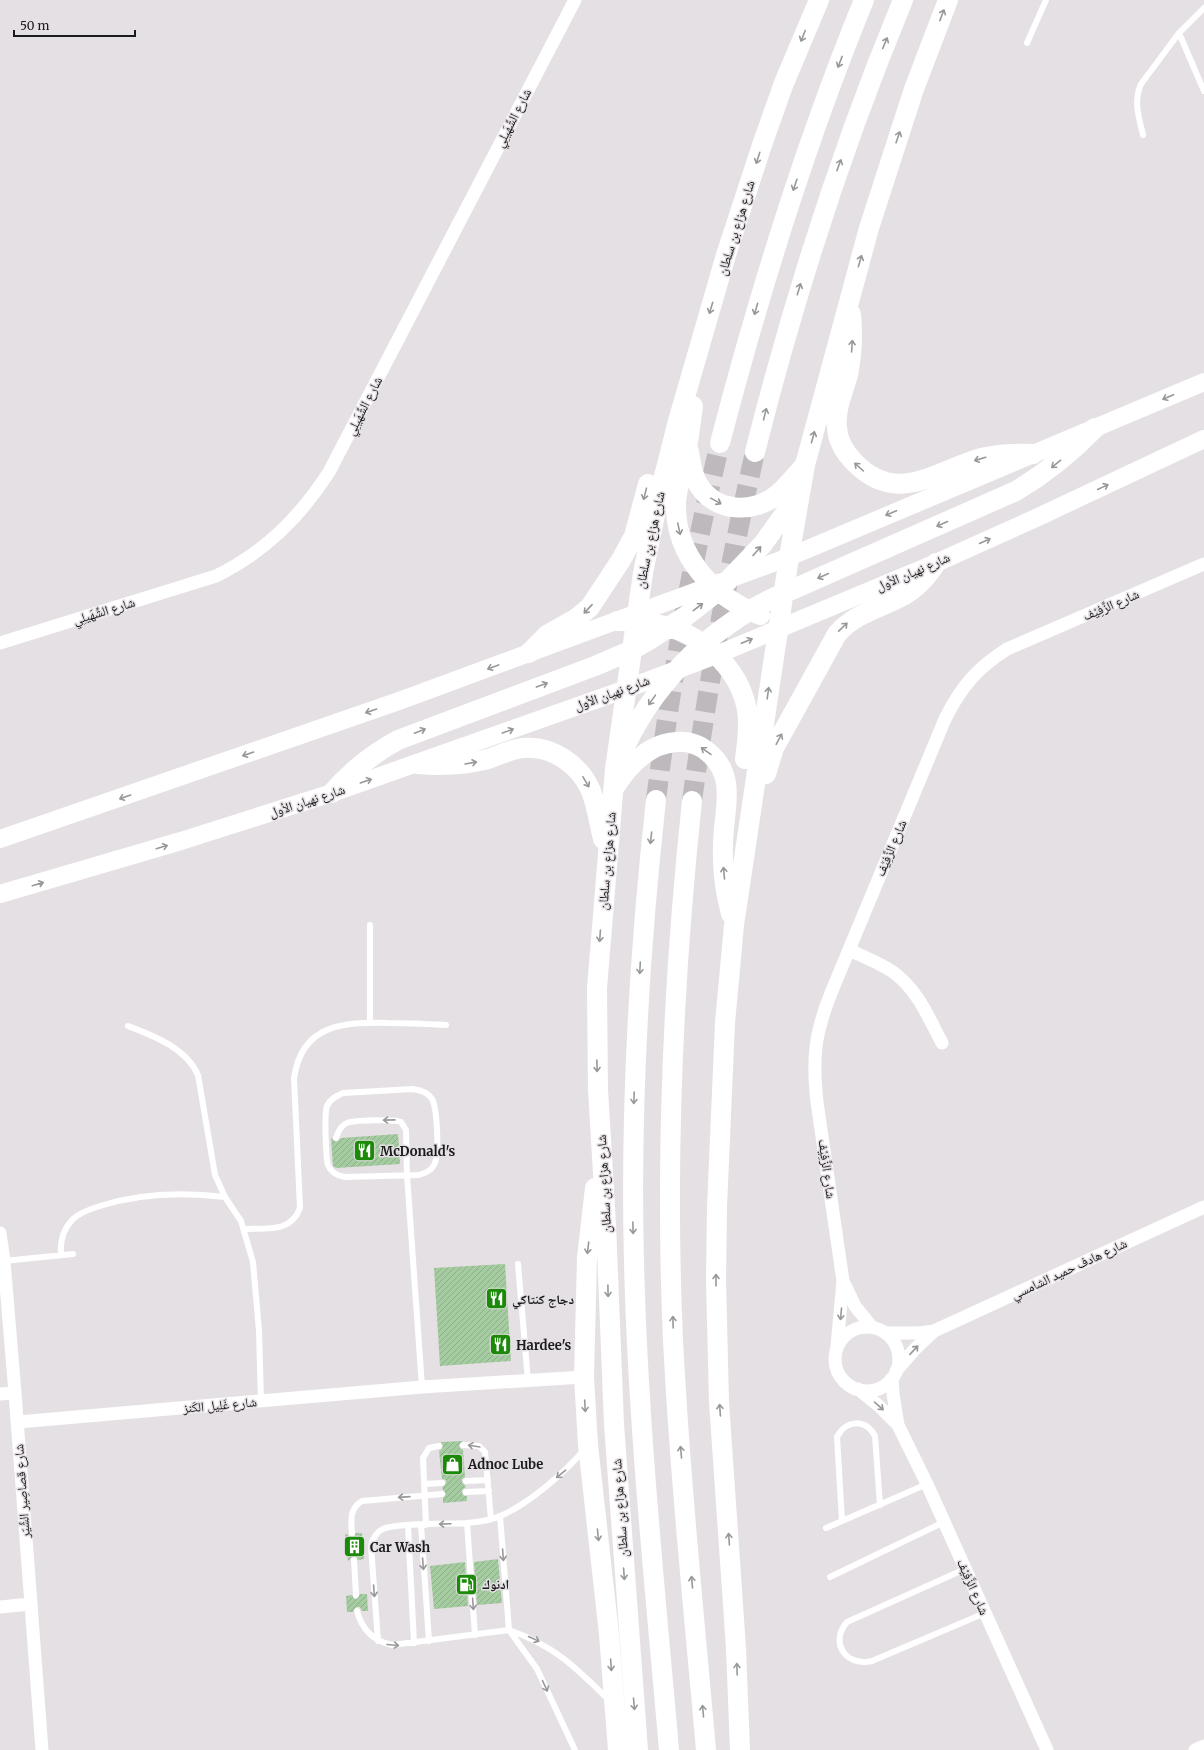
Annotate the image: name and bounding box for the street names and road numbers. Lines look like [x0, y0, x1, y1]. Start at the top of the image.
street label: شارع الشِّهَيلِي [491, 86, 537, 151]
street label: شارع هزاع بن سلطان [713, 178, 760, 278]
street label: شارع الشِّهَيلِي [342, 374, 388, 439]
street label: شارع هزاع بن سلطان [631, 490, 670, 590]
street label: شارع نهيان الأول [873, 549, 953, 596]
street label: شارع الزَّفِيْف [1080, 586, 1142, 625]
street label: شارع الشِّهَيلِي [71, 594, 138, 631]
street label: شارع نهيان الأول [572, 672, 652, 715]
street label: شارع نهيان الأول [267, 781, 347, 822]
street label: شارع هزاع بن سلطان [594, 811, 621, 911]
street label: شارع الزَّفِيْف [872, 817, 911, 879]
street label: شارع هزاع بن سلطان [593, 1134, 616, 1234]
street label: شارع الزَّفِيْف [813, 1138, 840, 1200]
street label: شارع هادف حميد الشامسي [1008, 1235, 1131, 1305]
street label: شارع غَلِيل الكَنز [181, 1393, 258, 1418]
street label: شارع قصاصِير الشِّيَر [10, 1443, 35, 1540]
street label: شارع هزاع بن سلطان [608, 1458, 633, 1558]
street label: شارع الزَّفِيْف [952, 1556, 993, 1618]

